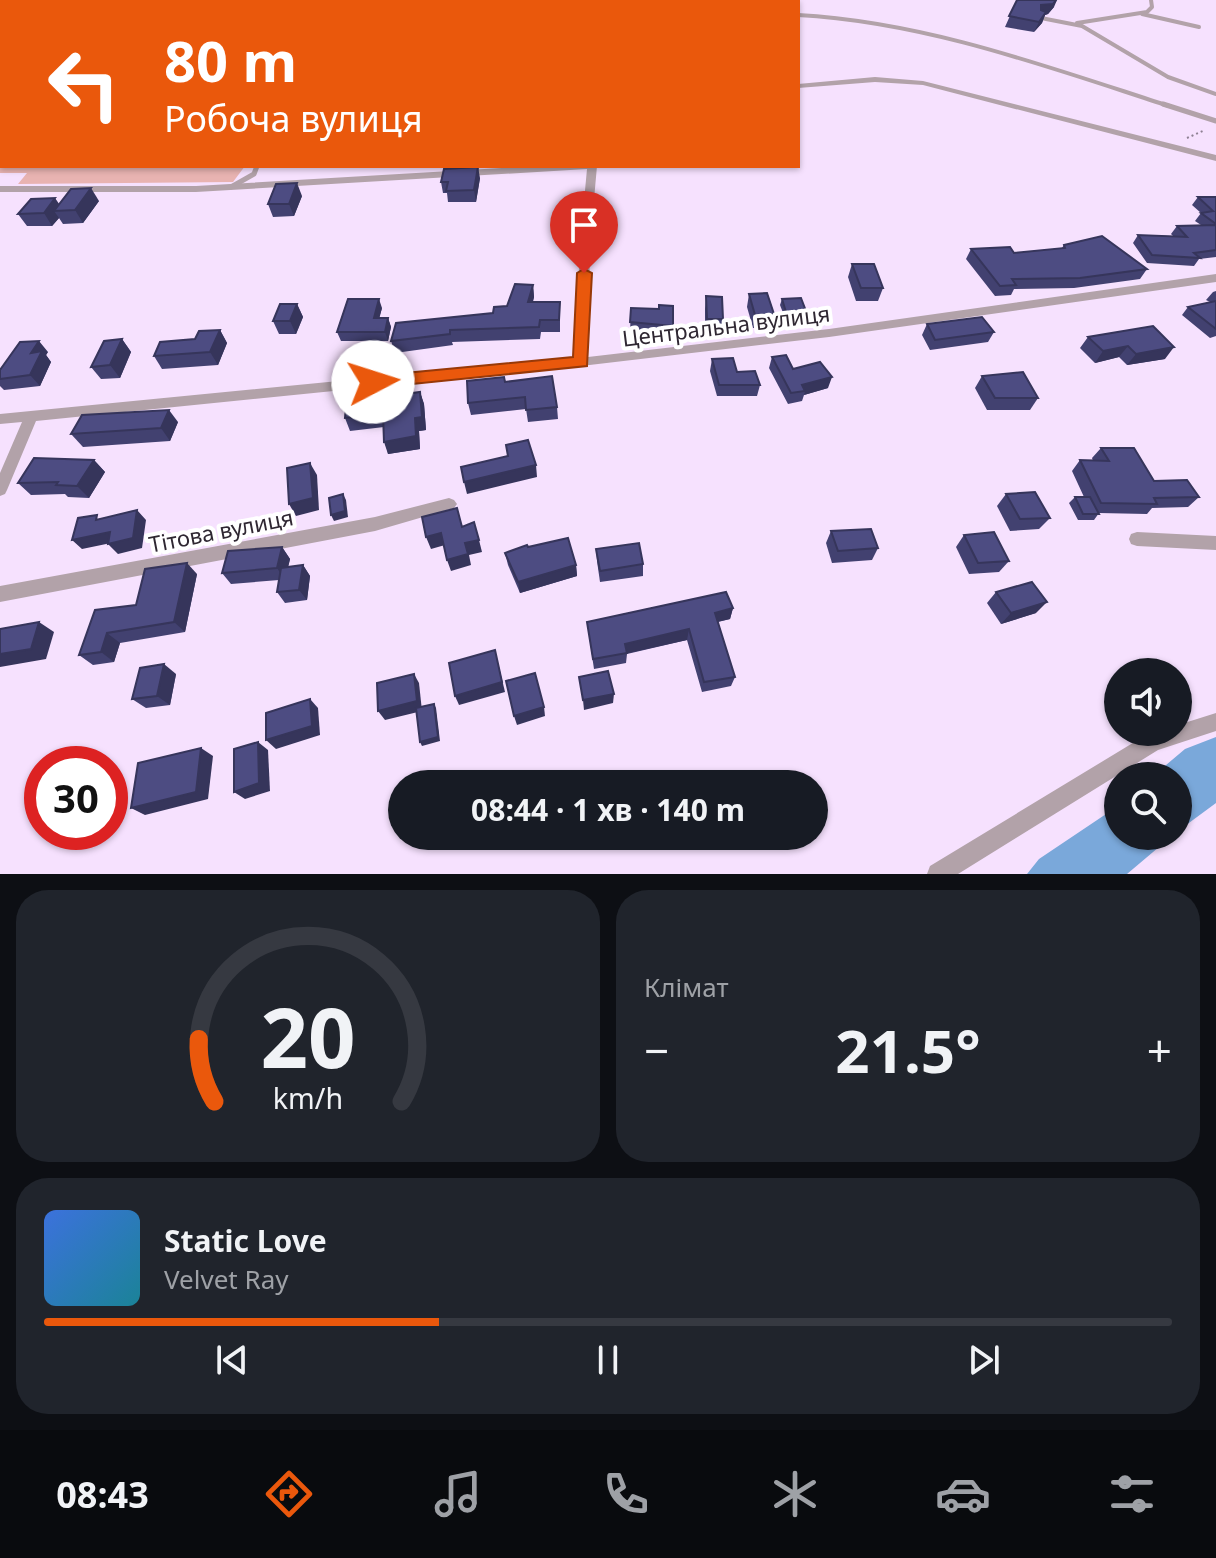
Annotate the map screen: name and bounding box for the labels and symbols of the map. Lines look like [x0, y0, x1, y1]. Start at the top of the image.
pin [550, 191, 618, 273]
street label: Центральна вулиця [620, 297, 832, 353]
position arrow [331, 340, 415, 424]
street label: Тітова вулиця [146, 501, 296, 559]
speed limit sign: 30 [24, 746, 128, 850]

